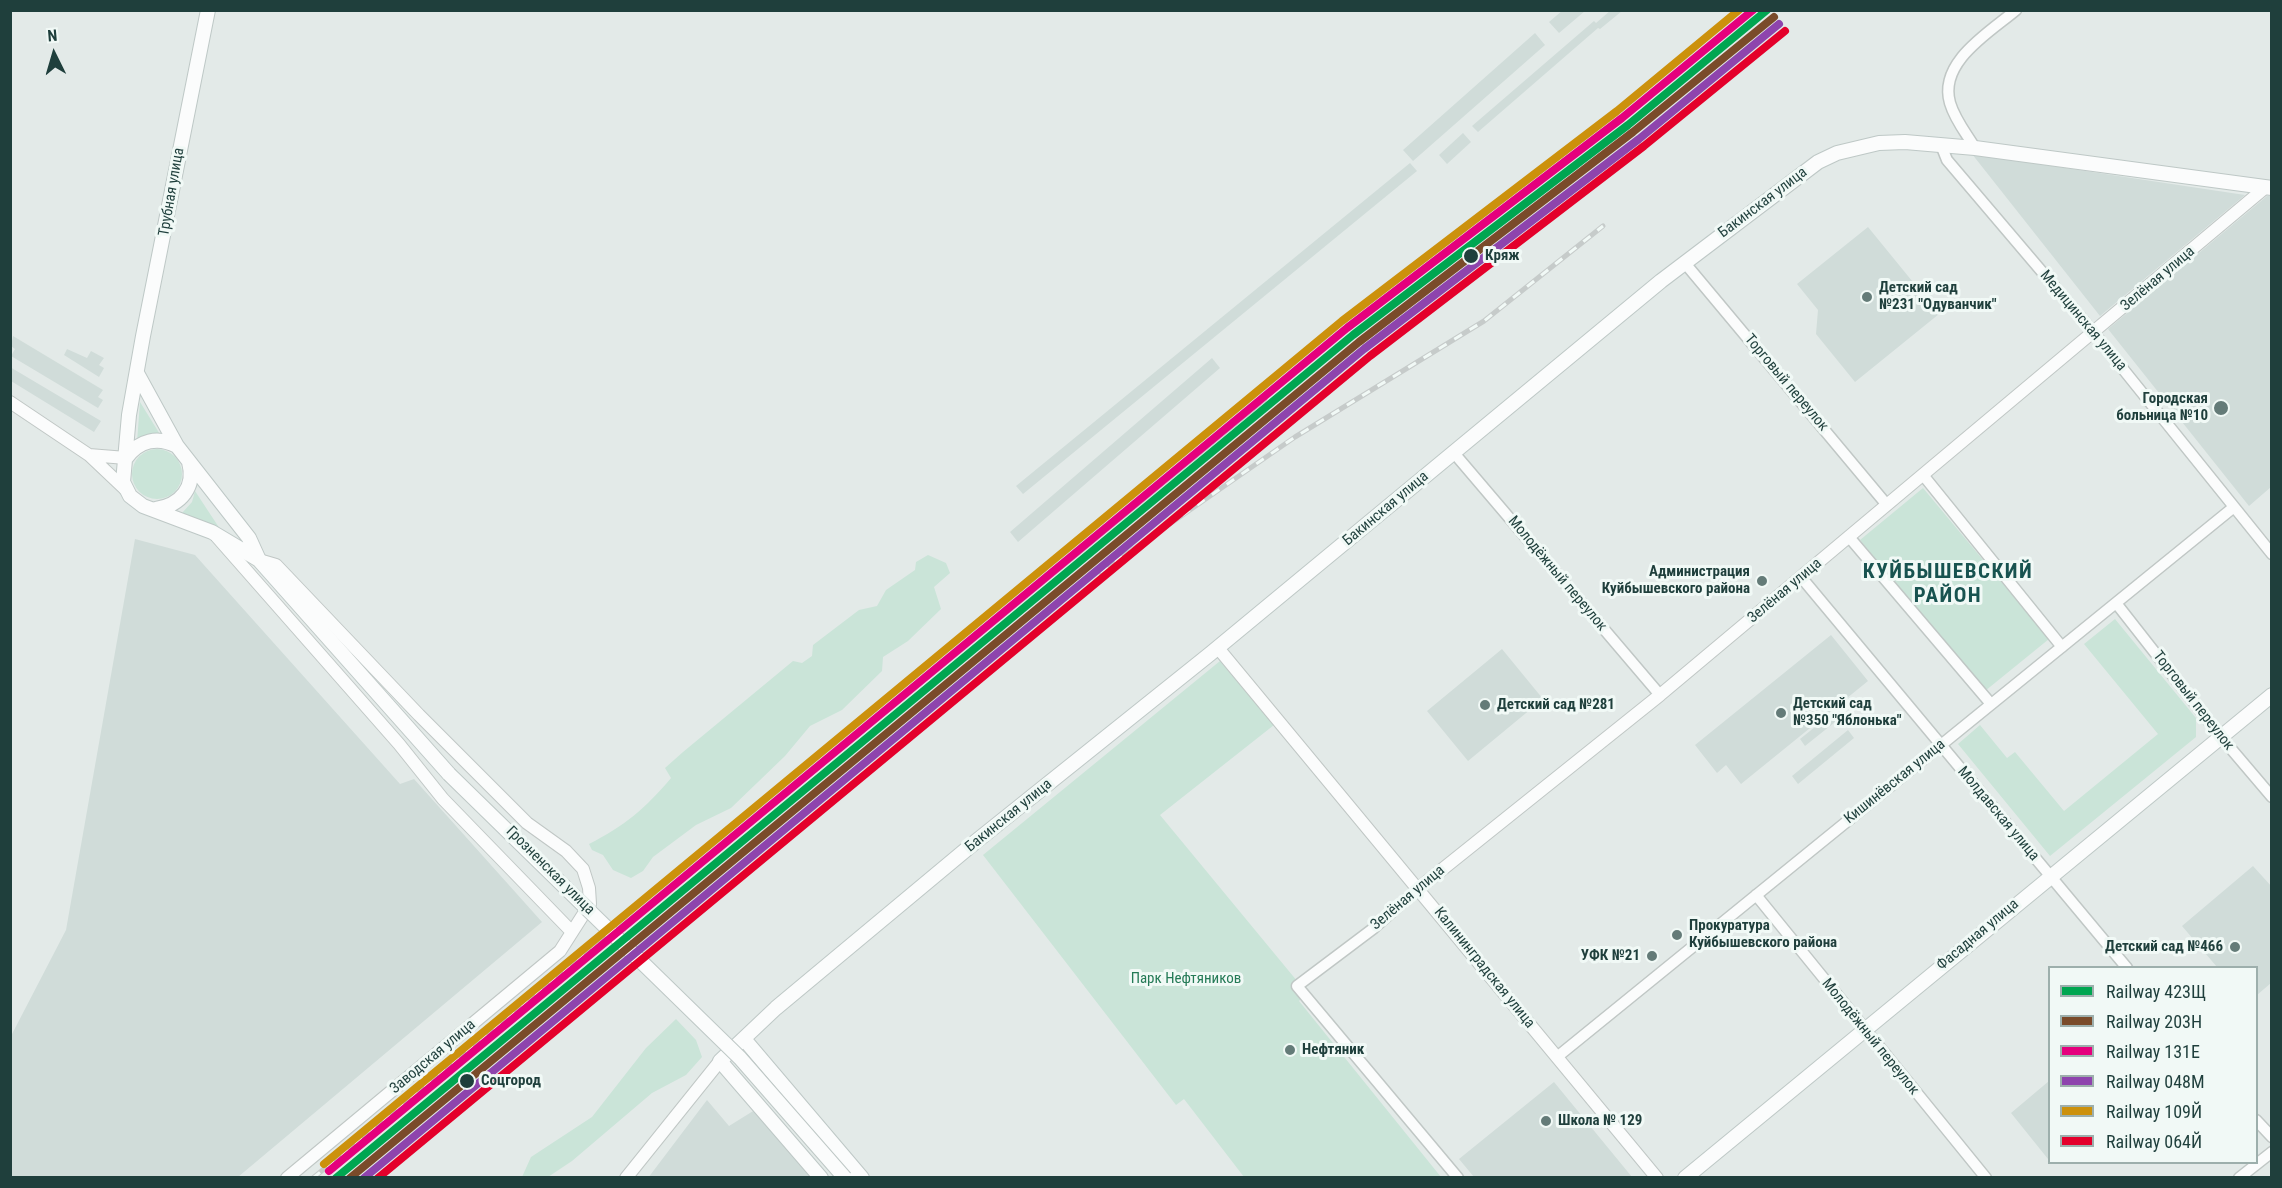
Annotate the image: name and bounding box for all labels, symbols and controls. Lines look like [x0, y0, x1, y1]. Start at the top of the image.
north arrow [24, 24, 84, 84]
text: N [47, 26, 58, 45]
street label: Трубная улица [155, 146, 189, 238]
street label: Бакинская улица [1715, 164, 1811, 242]
street label: Зелёная улица [2117, 243, 2199, 315]
marker: Кряж [1462, 247, 1480, 265]
place label: Кряж [1485, 247, 1520, 265]
street label: Медицинская улица [2036, 267, 2130, 375]
place label: Детский сад №231 "Одуванчик" [1879, 279, 1997, 314]
marker: Детский сад №231 "Одуванчик" [1860, 290, 1874, 304]
street label: Торговый переулок [1740, 331, 1832, 435]
place label: Городская больница №10 [2116, 390, 2208, 425]
marker: Городская больница №10 [2212, 399, 2230, 417]
street label: Бакинская улица [1340, 468, 1432, 550]
street label: Молодёжный переулок [1504, 513, 1610, 635]
street label: Зелёная улица [1744, 555, 1826, 627]
district label: КУЙБЫШЕВСКИЙ РАЙОН [1863, 560, 2033, 610]
place label: Администрация Куйбышевского района [1602, 563, 1750, 598]
marker: Администрация Куйбышевского района [1755, 574, 1769, 588]
street label: Торговый переулок [2149, 648, 2237, 754]
place label: Детский сад №350 "Яблонька" [1793, 695, 1902, 730]
place label: Детский сад №281 [1497, 696, 1615, 714]
marker: Детский сад №281 [1478, 698, 1492, 712]
marker: Детский сад №350 "Яблонька" [1774, 706, 1788, 720]
street label: Кишинёвская улица [1841, 736, 1949, 828]
street label: Молдавская улица [1953, 763, 2043, 865]
street label: Бакинская улица [962, 776, 1056, 856]
street label: Грозненская улица [502, 823, 598, 919]
street label: Зелёная улица [1367, 862, 1449, 934]
street label: Фасадная улица [1933, 896, 2023, 974]
street label: Калининградская улица [1430, 904, 1538, 1032]
place label: Прокуратура Куйбышевского района [1689, 917, 1837, 952]
marker: Прокуратура Куйбышевского района [1670, 928, 1684, 942]
place label: Детский сад №466 [2105, 938, 2223, 956]
marker: Детский сад №466 [2228, 940, 2242, 954]
place label: УФК №21 [1581, 947, 1640, 965]
marker: УФК №21 [1645, 949, 1659, 963]
legend [2048, 966, 2258, 1164]
park label: Парк Нефтяников [1131, 970, 1241, 988]
street label: Молодёжный переулок [1817, 975, 1923, 1099]
text: Railway 423Щ [2106, 981, 2206, 1002]
text: Railway 203Н [2106, 1011, 2202, 1032]
street label: Заводская улица [387, 1016, 479, 1098]
place label: Нефтяник [1302, 1041, 1364, 1059]
text: Railway 131Е [2106, 1041, 2200, 1062]
marker: Нефтяник [1283, 1043, 1297, 1057]
text: Railway 048М [2106, 1071, 2205, 1092]
marker: Соцгород [458, 1072, 476, 1090]
place label: Соцгород [481, 1072, 541, 1090]
text: Railway 109Й [2106, 1101, 2202, 1122]
place label: Школа № 129 [1558, 1112, 1642, 1130]
marker: Школа № 129 [1539, 1114, 1553, 1128]
text: Railway 064Й [2106, 1131, 2202, 1152]

